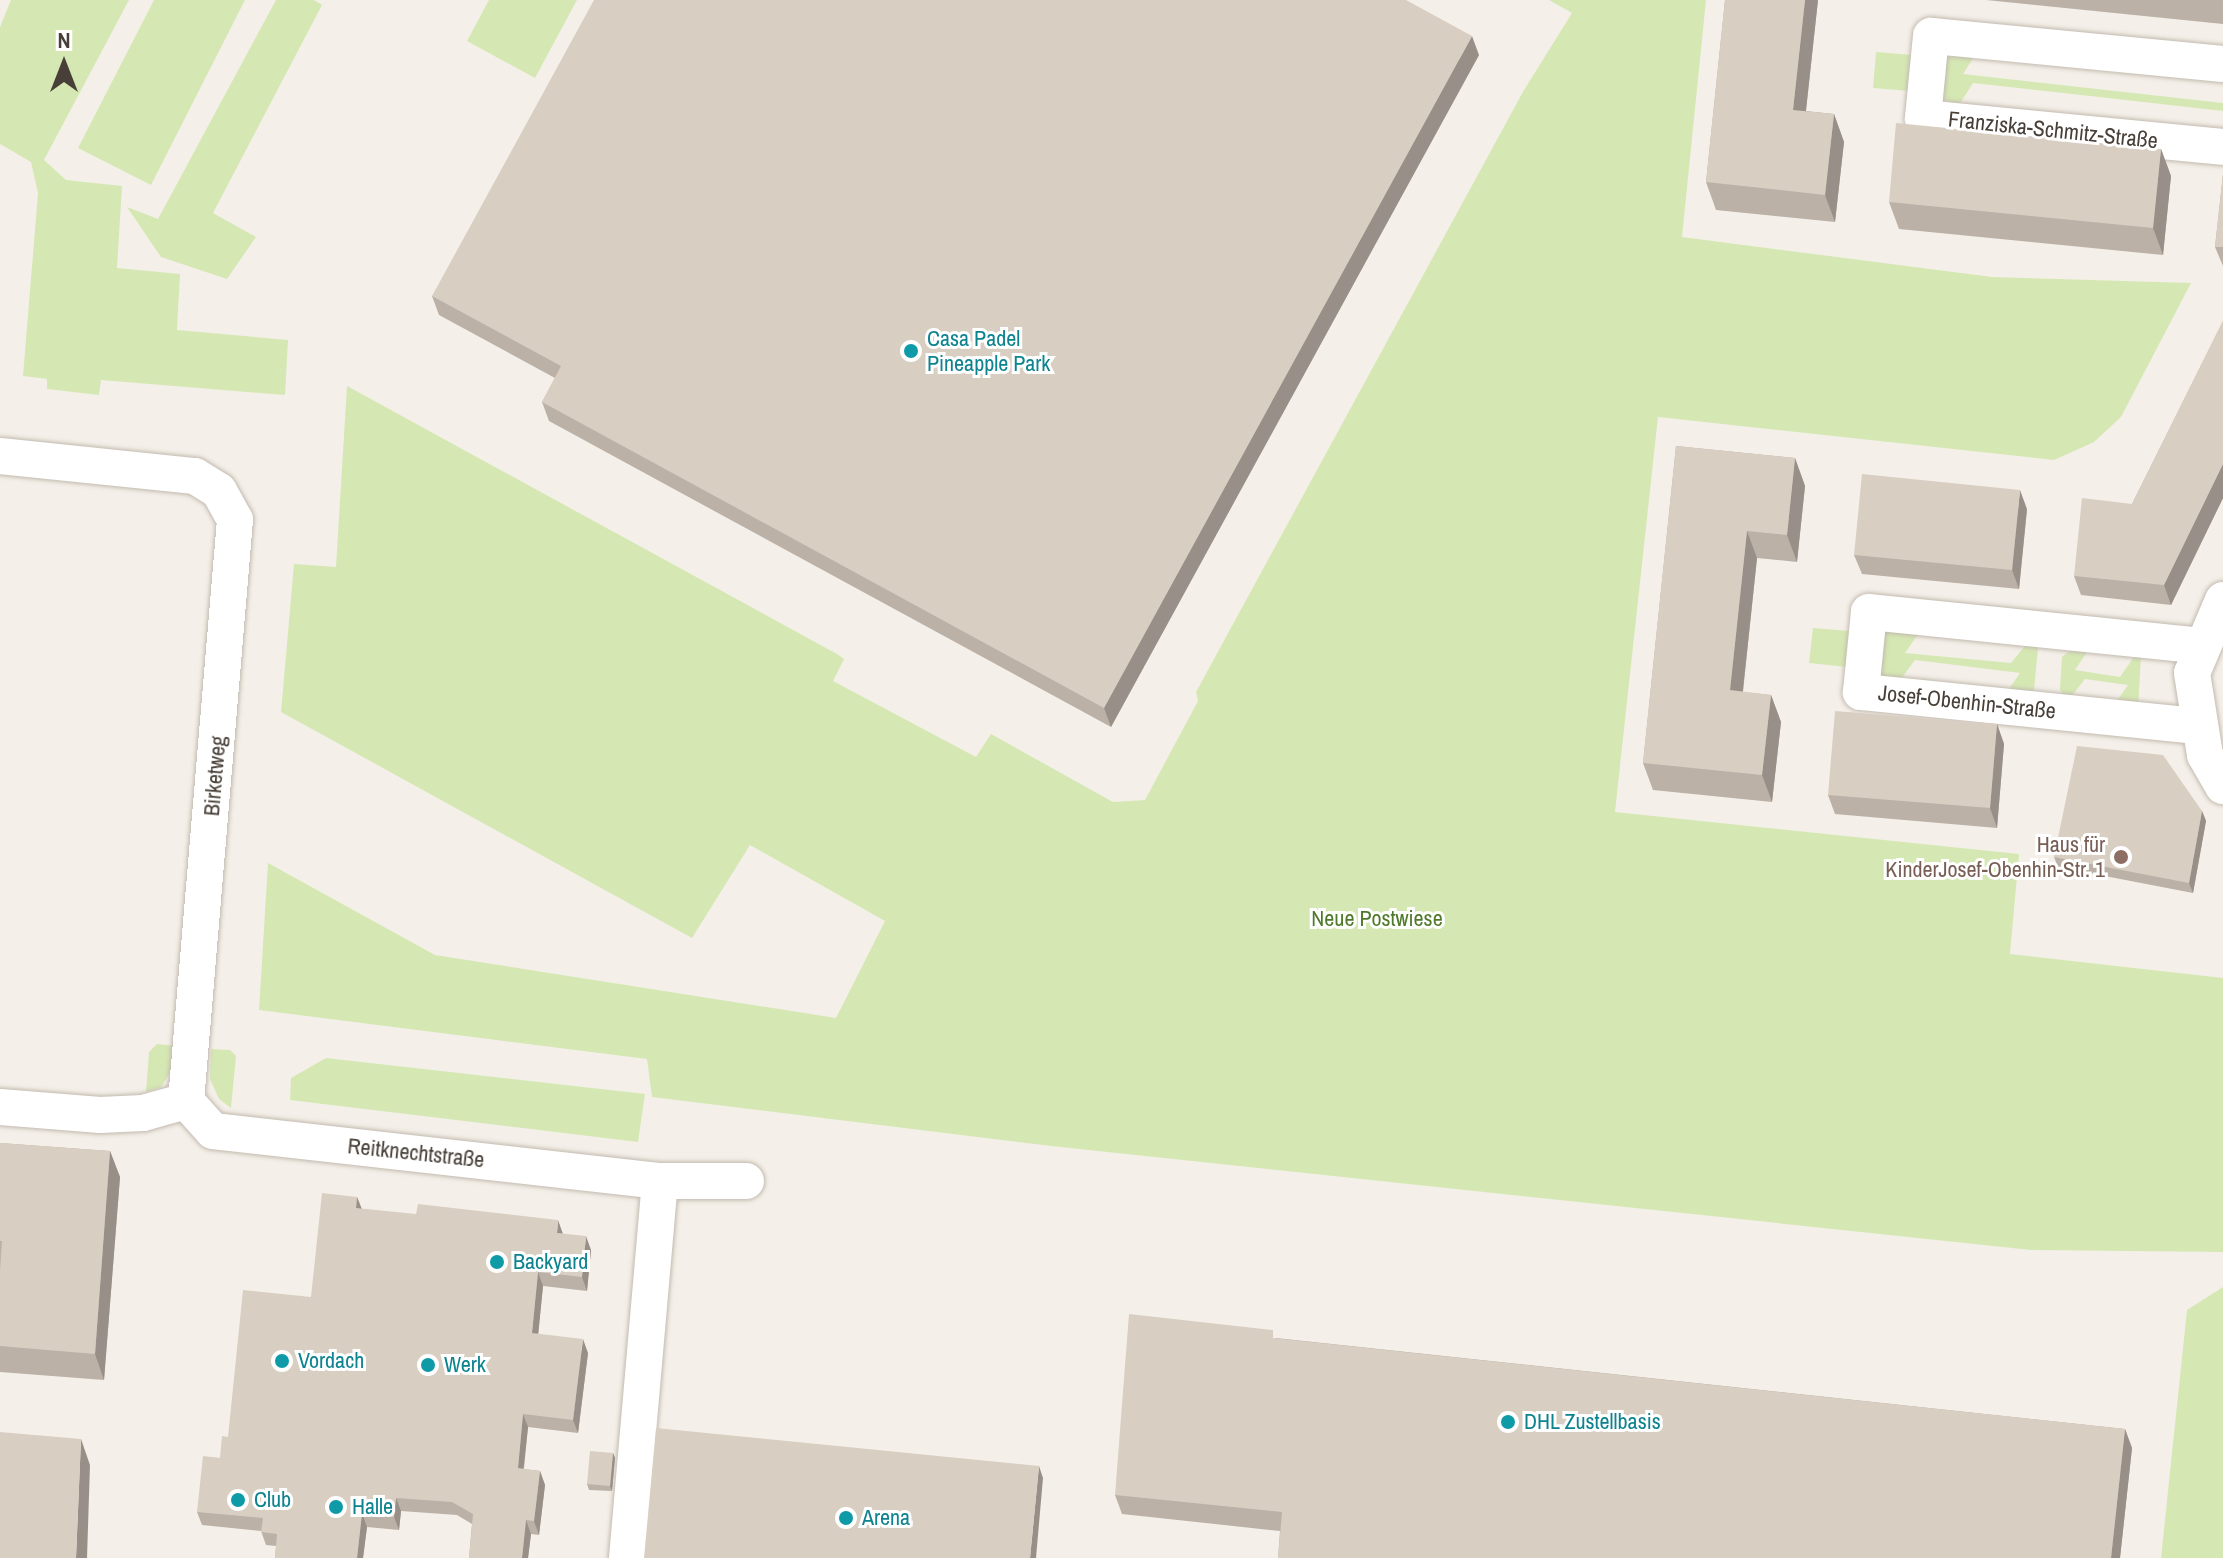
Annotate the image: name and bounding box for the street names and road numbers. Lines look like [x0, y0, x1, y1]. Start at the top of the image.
street label: Franziska-Schmitz-Straße [1947, 106, 2159, 154]
street label: Josef-Obenhin-Straße [1877, 680, 2057, 724]
street label: Birketweg [198, 735, 232, 817]
street label: Reitknechtstraße [346, 1133, 486, 1173]

